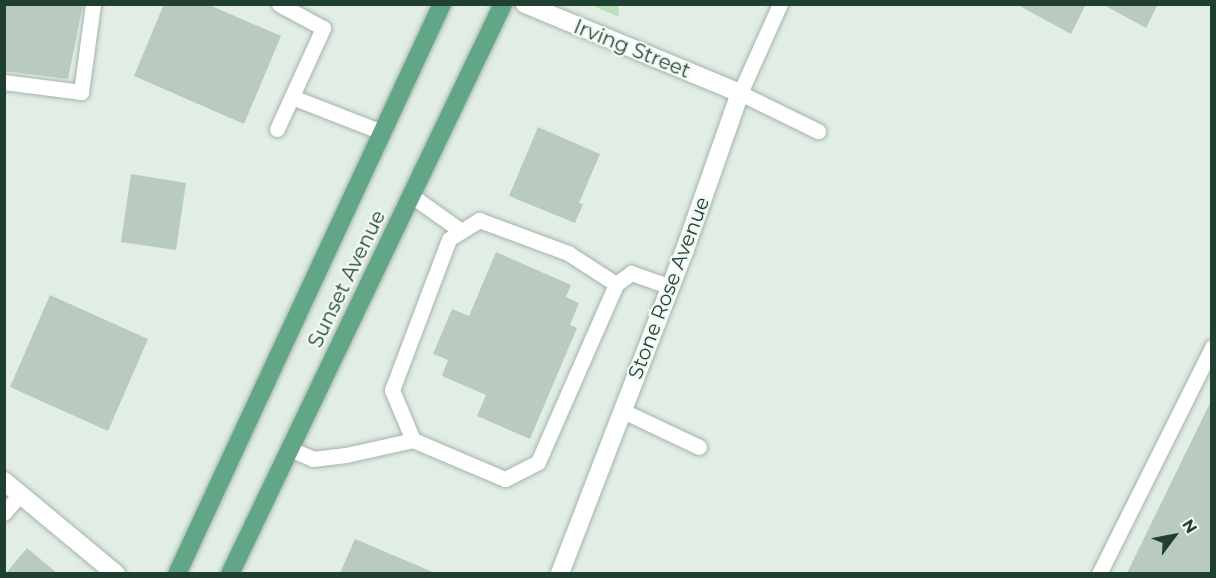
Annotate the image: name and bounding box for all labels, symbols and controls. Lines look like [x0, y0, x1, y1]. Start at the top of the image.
street label: Irving Street [570, 15, 694, 83]
street label: Stone Rose Avenue [623, 194, 715, 382]
street label: Sunset Avenue [303, 206, 391, 352]
north arrow [1144, 506, 1204, 566]
text: N [1178, 516, 1201, 537]

